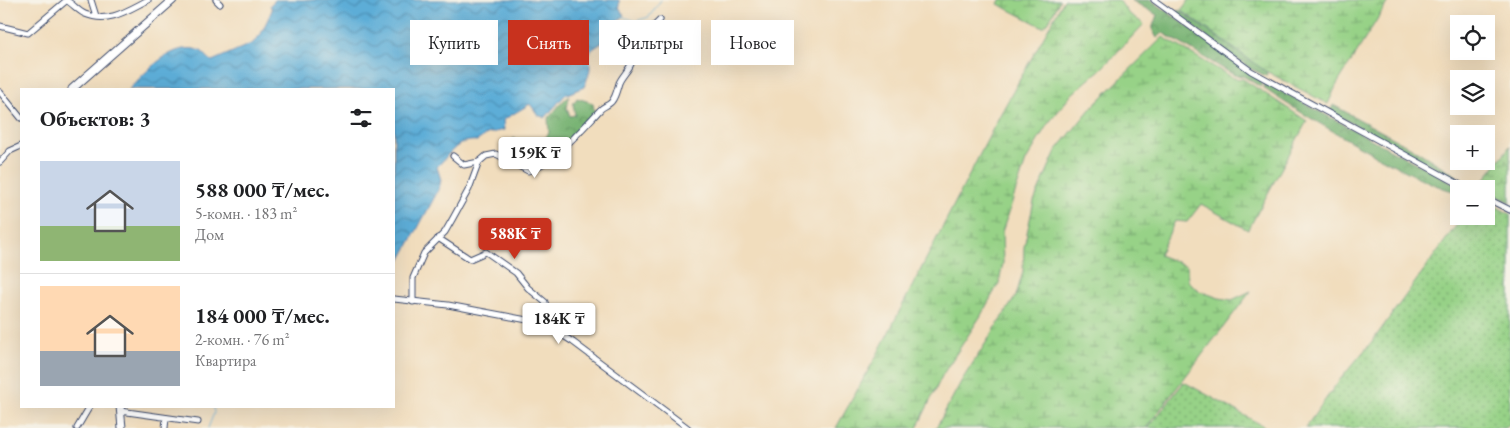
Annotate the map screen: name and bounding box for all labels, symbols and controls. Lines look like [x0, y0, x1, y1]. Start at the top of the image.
map controls [1450, 15, 1495, 225]
button: locate [1450, 15, 1495, 60]
chip: Купить [410, 20, 498, 65]
chip: Снять [508, 20, 589, 65]
chip: Фильтры [599, 20, 701, 65]
chip: Новое [711, 20, 794, 65]
button: layers [1450, 70, 1495, 115]
icon: filters [347, 104, 375, 132]
text: Объектов: 3 [40, 105, 151, 132]
button: + [1450, 125, 1495, 170]
pin: 159K ₸ [494, 136, 576, 179]
text: 159K ₸ [509, 142, 561, 163]
text: 588 000 ₸/мес. [195, 176, 330, 203]
button: − [1450, 180, 1495, 225]
icon: home [80, 181, 140, 241]
text: 5-комн. · 183 m² [195, 203, 297, 224]
pin: 588K ₸ [474, 218, 556, 260]
text: 588K ₸ [489, 223, 541, 244]
text: Дом [195, 224, 224, 245]
text: 184 000 ₸/мес. [195, 302, 330, 329]
pin: 184K ₸ [518, 302, 600, 345]
icon: home [80, 306, 140, 366]
text: 184K ₸ [533, 308, 585, 329]
text: 2-комн. · 76 m² [195, 329, 290, 350]
text: Квартира [195, 350, 256, 371]

